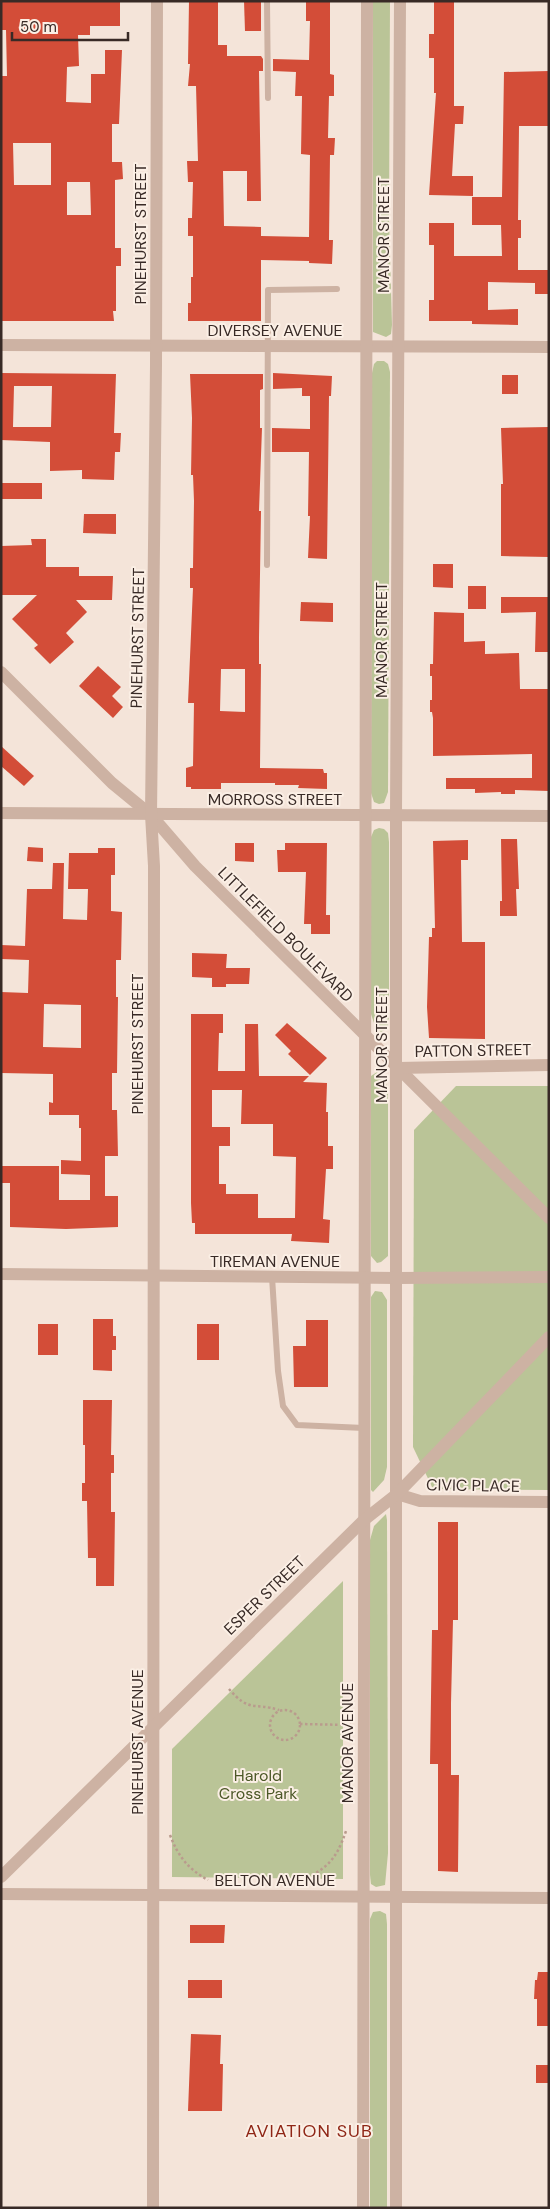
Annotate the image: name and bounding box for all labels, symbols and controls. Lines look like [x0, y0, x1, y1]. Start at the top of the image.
scale bar [12, 10, 129, 42]
text: 50 m [20, 17, 57, 37]
street label: PINEHURST STREET [130, 164, 151, 304]
street label: MANOR STREET [373, 177, 394, 293]
street label: DIVERSEY AVENUE [207, 320, 343, 341]
street label: PINEHURST STREET [126, 567, 149, 709]
street label: MANOR STREET [371, 582, 392, 698]
street label: MORROSS STREET [208, 789, 342, 810]
street label: LITTLEFIELD BOULEVARD [214, 862, 358, 1006]
street label: PINEHURST STREET [127, 974, 148, 1114]
street label: MANOR STREET [371, 987, 392, 1103]
street label: PATTON STREET [414, 1039, 532, 1062]
street label: TIREMAN AVENUE [210, 1251, 340, 1272]
street label: CIVIC PLACE [426, 1474, 520, 1497]
street label: ESPER STREET [219, 1551, 309, 1639]
street label: PINEHURST AVENUE [127, 1669, 148, 1815]
street label: MANOR AVENUE [337, 1683, 358, 1803]
park label: Harold Cross Park [219, 1765, 297, 1804]
street label: BELTON AVENUE [215, 1870, 335, 1891]
district label: AVIATION SUB [245, 2119, 373, 2143]

